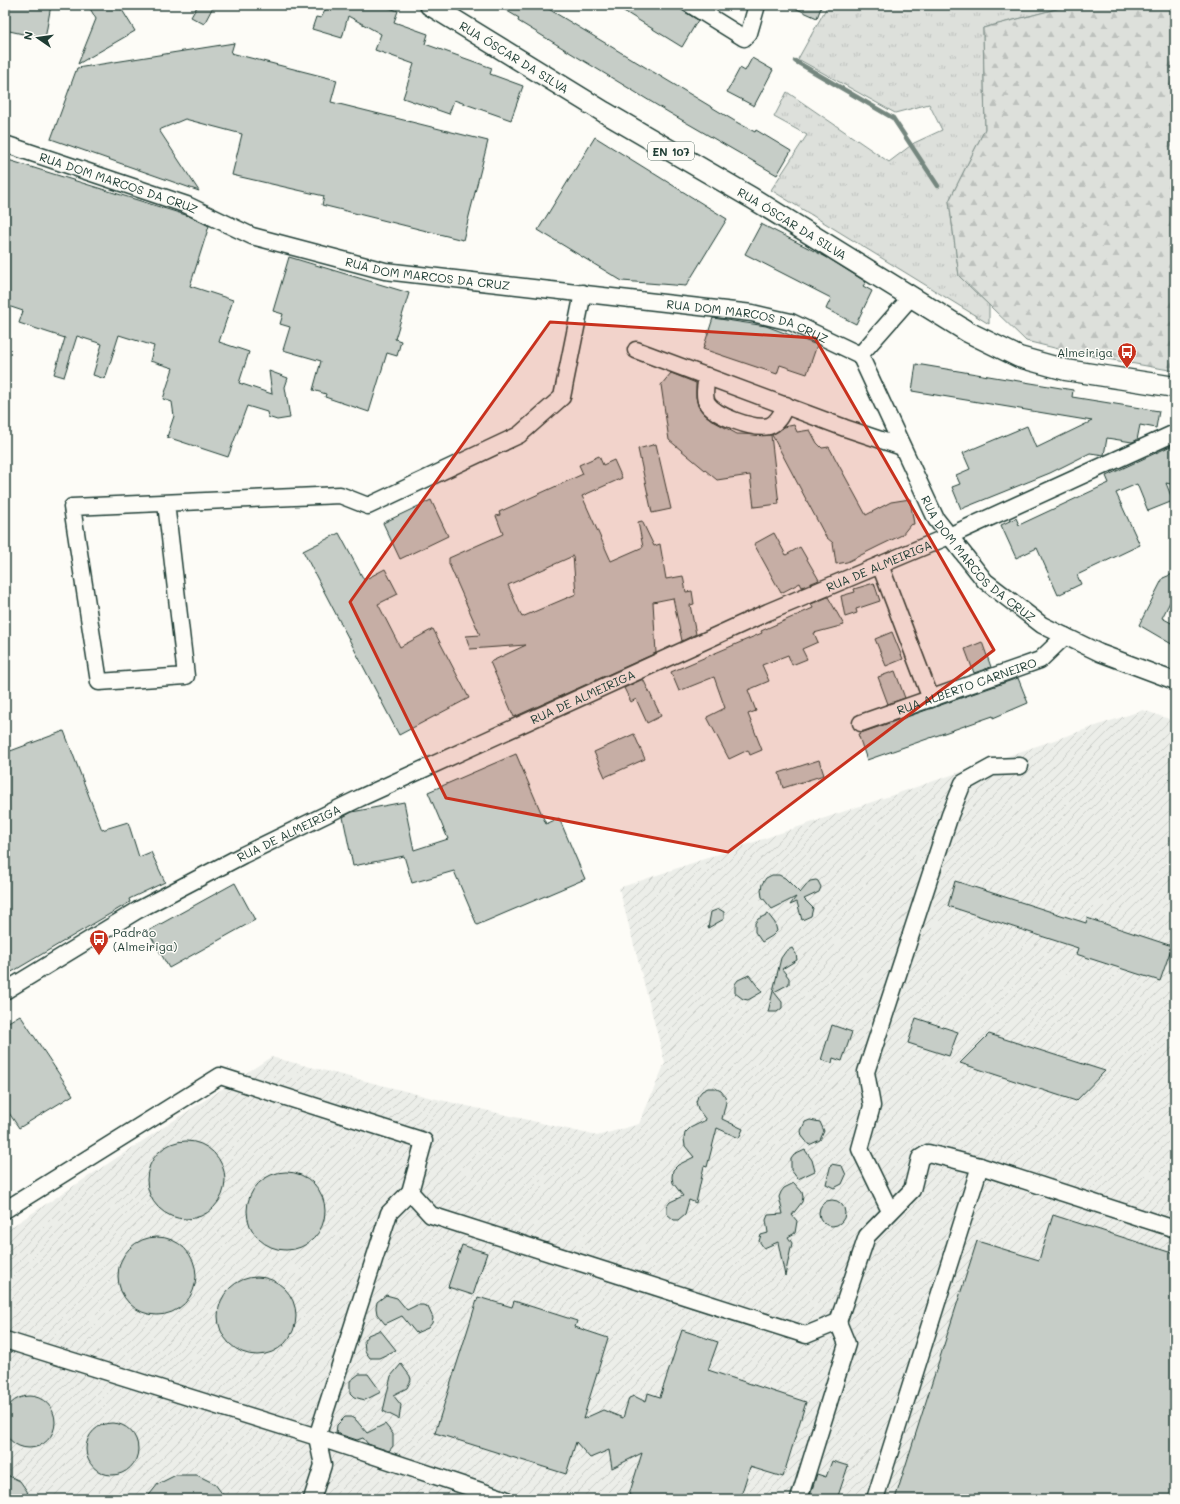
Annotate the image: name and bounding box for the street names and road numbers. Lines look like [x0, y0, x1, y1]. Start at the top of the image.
street label: RUA ÓSCAR DA SILVA [457, 17, 572, 97]
road number: EN 107 [648, 142, 694, 160]
street label: RUA DOM MARCOS DA CRUZ [37, 148, 200, 217]
street label: RUA ÓSCAR DA SILVA [735, 183, 850, 263]
street label: RUA DOM MARCOS DA CRUZ [344, 253, 511, 293]
street label: RUA DOM MARCOS DA CRUZ [666, 295, 831, 347]
street label: RUA DOM MARCOS DA CRUZ [918, 493, 1039, 625]
street label: RUA DE ALMEIRIGA [823, 536, 934, 595]
street label: RUA ALBERTO CARNEIRO [894, 654, 1039, 718]
street label: RUA DE ALMEIRIGA [528, 666, 637, 727]
street label: RUA DE ALMEIRIGA [234, 801, 343, 865]

